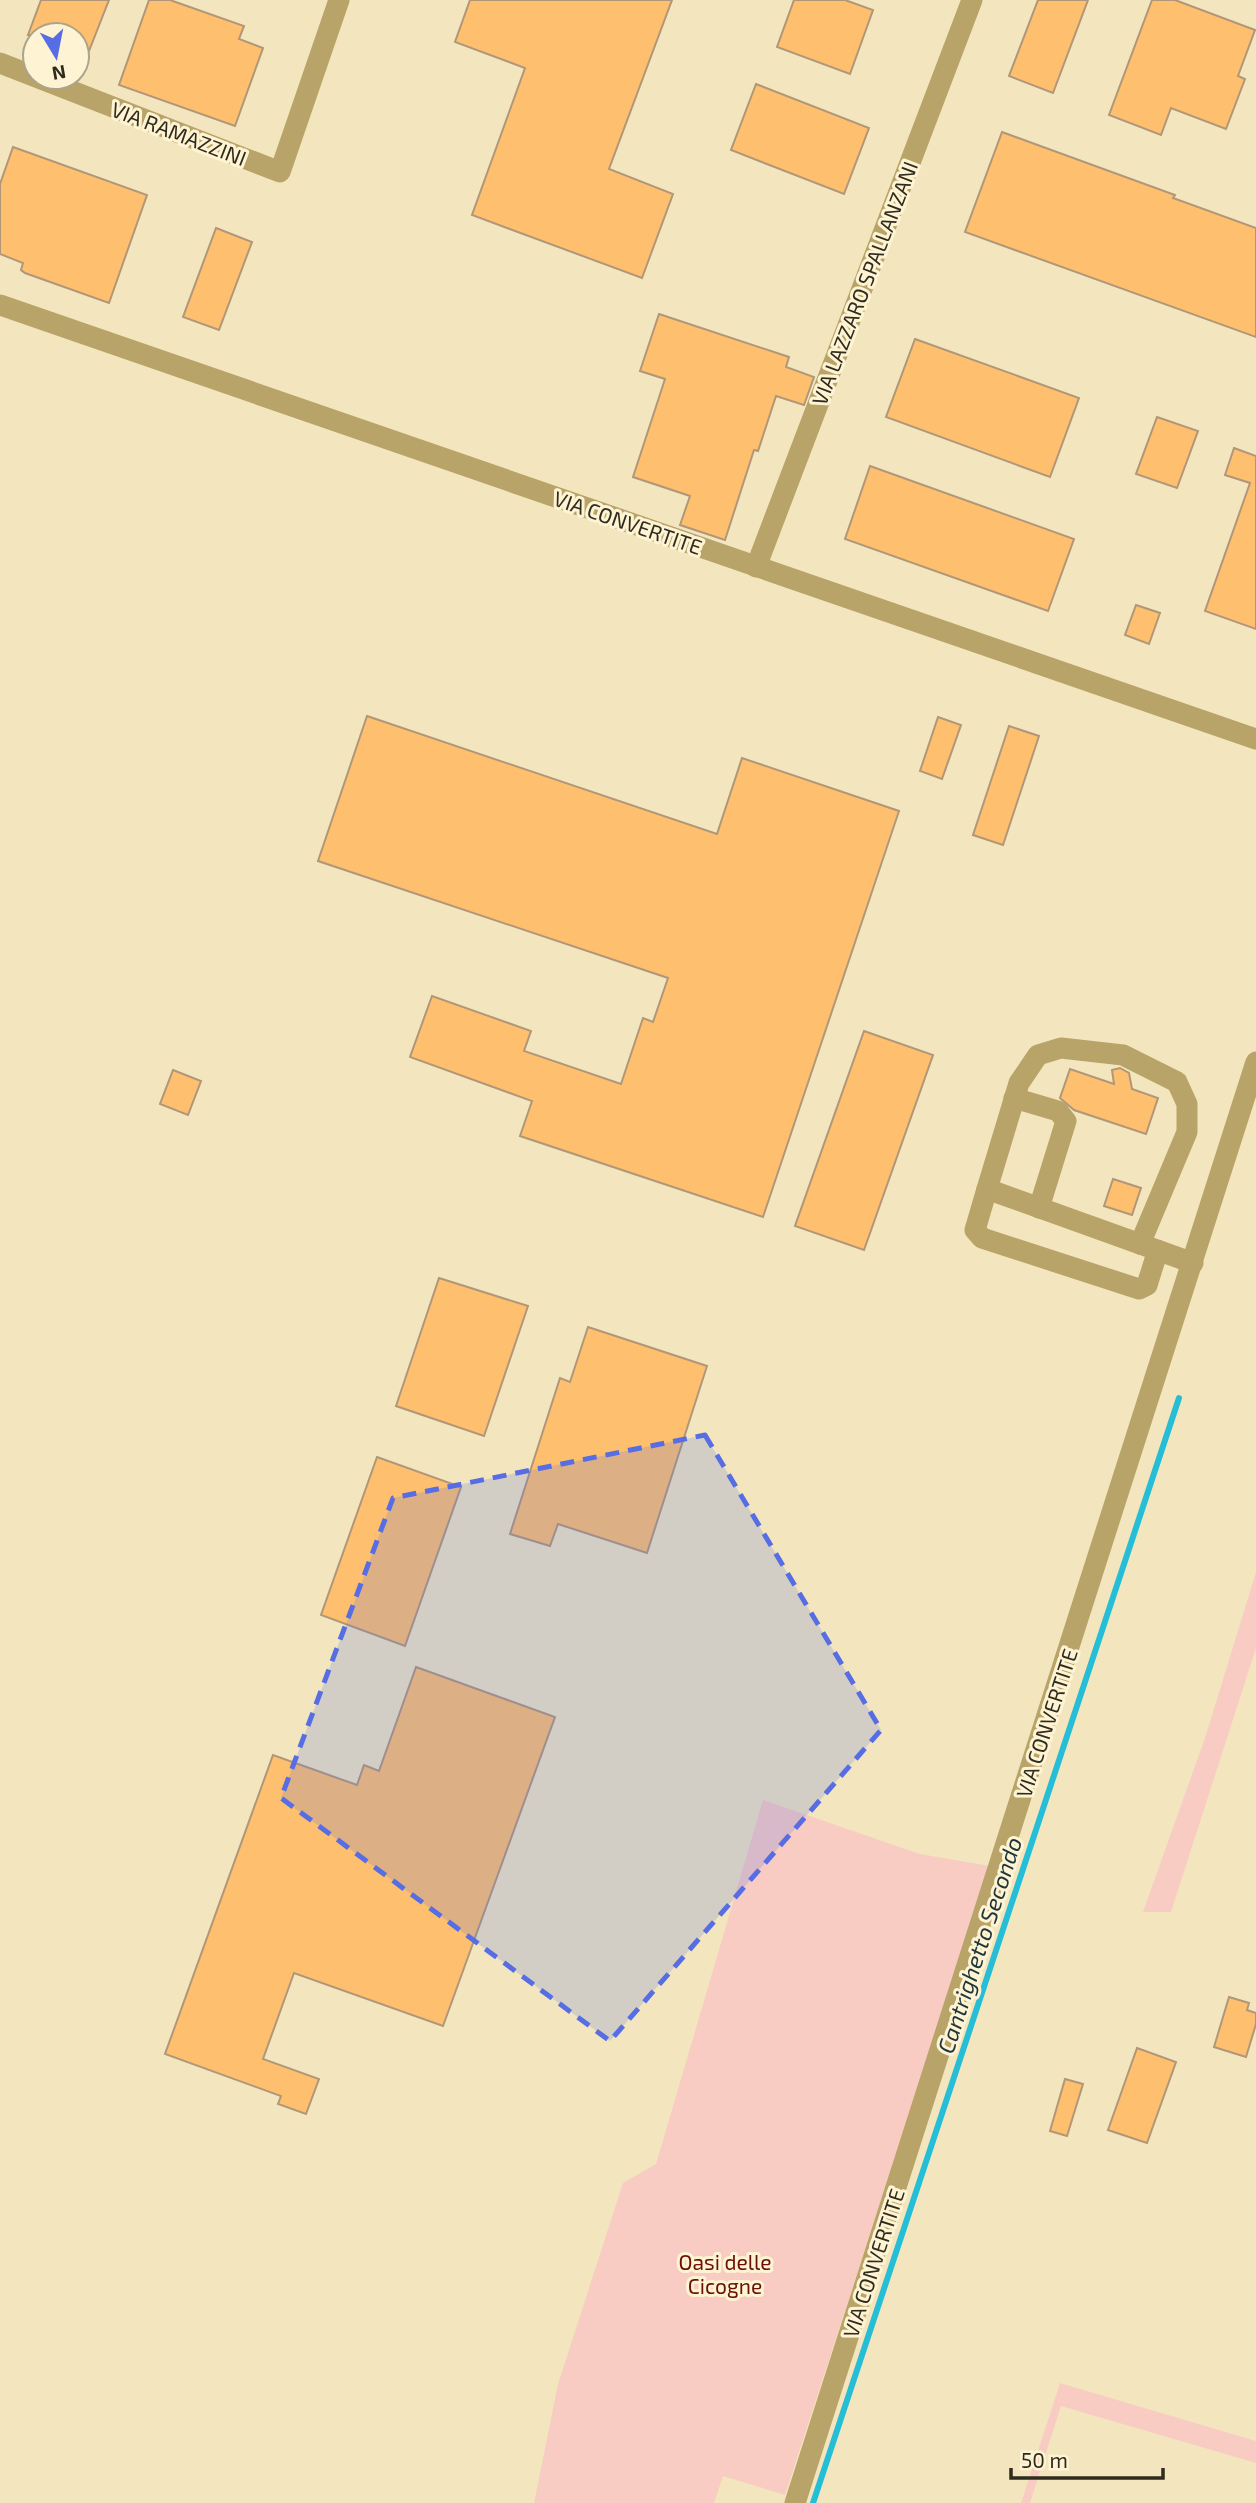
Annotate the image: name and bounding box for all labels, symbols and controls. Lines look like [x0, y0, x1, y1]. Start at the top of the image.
north arrow [21, 21, 91, 91]
text: N [50, 61, 68, 86]
street label: VIA RAMAZZINI [108, 96, 250, 170]
street label: VIA LAZZARO SPALLANZANI [806, 158, 922, 408]
street label: VIA CONVERTITE [551, 485, 705, 559]
street label: VIA CONVERTITE [1010, 1645, 1082, 1801]
water label: Cantrighetto Secondo [931, 1833, 1027, 2057]
street label: VIA CONVERTITE [837, 2185, 909, 2341]
park label: Oasi delle Cicogne [678, 2249, 772, 2298]
scale bar [1011, 2436, 1163, 2480]
text: 50 m [1021, 2447, 1068, 2472]

